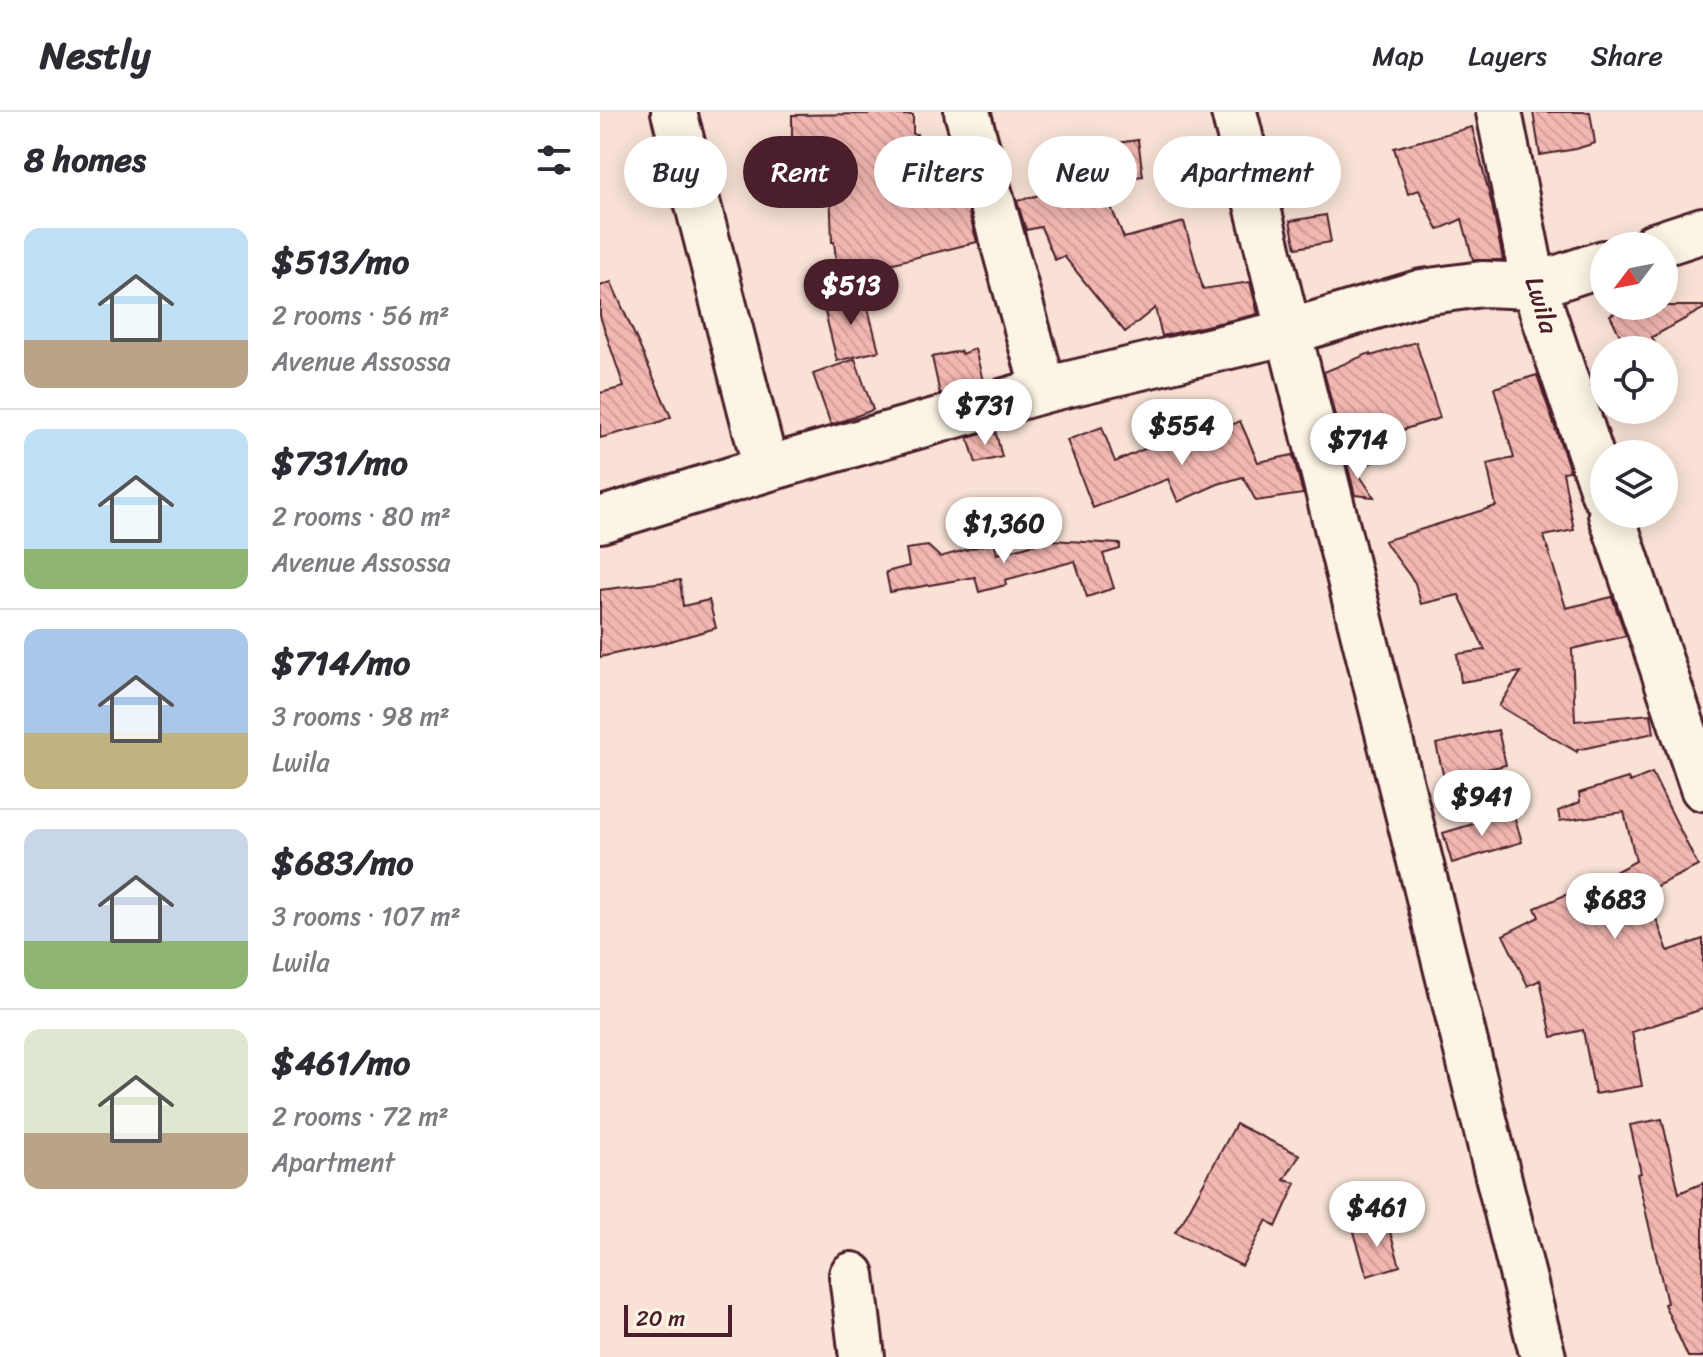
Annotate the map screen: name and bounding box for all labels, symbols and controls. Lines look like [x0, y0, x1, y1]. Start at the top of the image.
text: Nestly [40, 22, 151, 89]
text: Map [1372, 31, 1424, 80]
text: Layers [1468, 31, 1547, 80]
text: Share [1591, 31, 1663, 80]
text: 8 homes [24, 130, 146, 190]
chip: Buy [624, 136, 727, 208]
chip: Rent [743, 136, 858, 208]
chip: Filters [874, 136, 1012, 208]
chip: New [1028, 136, 1137, 208]
chip: Apartment [1153, 136, 1341, 208]
icon: filters [532, 138, 576, 182]
text: $513/mo [272, 232, 409, 292]
north arrow [1590, 232, 1678, 320]
map controls [1590, 232, 1678, 528]
pin: $513 [804, 259, 898, 327]
icon: home [88, 260, 184, 356]
text: $513 [822, 262, 880, 308]
street label: Lwila [1512, 271, 1573, 340]
text: 2 rooms · 56 m² [272, 292, 450, 338]
button: locate [1590, 336, 1678, 424]
text: Avenue Assossa [272, 338, 450, 384]
pin: $731 [938, 379, 1032, 447]
text: $731 [956, 382, 1014, 428]
pin: $554 [1135, 399, 1229, 467]
text: $554 [1149, 402, 1215, 448]
pin: $714 [1311, 413, 1405, 481]
text: $714 [1328, 416, 1388, 462]
text: $731/mo [272, 433, 408, 493]
button: layers [1590, 440, 1678, 528]
icon: home [88, 461, 184, 557]
text: 2 rooms · 80 m² [272, 493, 451, 539]
pin: $1,360 [939, 497, 1069, 565]
text: $1,360 [963, 500, 1045, 546]
text: Avenue Assossa [272, 539, 450, 585]
text: $714/mo [272, 633, 410, 693]
icon: home [88, 661, 184, 757]
text: 3 rooms · 98 m² [272, 693, 450, 739]
text: Lwila [272, 739, 330, 785]
pin: $941 [1435, 770, 1529, 838]
text: $941 [1452, 773, 1512, 819]
text: $683/mo [272, 833, 414, 893]
icon: home [88, 861, 184, 957]
pin: $683 [1568, 873, 1662, 941]
text: $683 [1584, 876, 1646, 922]
text: 3 rooms · 107 m² [272, 893, 461, 939]
text: Lwila [272, 939, 330, 985]
text: $461/mo [272, 1033, 410, 1093]
icon: home [88, 1061, 184, 1157]
text: 2 rooms · 72 m² [272, 1093, 449, 1139]
text: Apartment [272, 1139, 395, 1185]
pin: $461 [1330, 1181, 1424, 1249]
text: $461 [1347, 1184, 1407, 1230]
text: 20 m [636, 1299, 685, 1338]
scale bar [624, 1301, 732, 1337]

